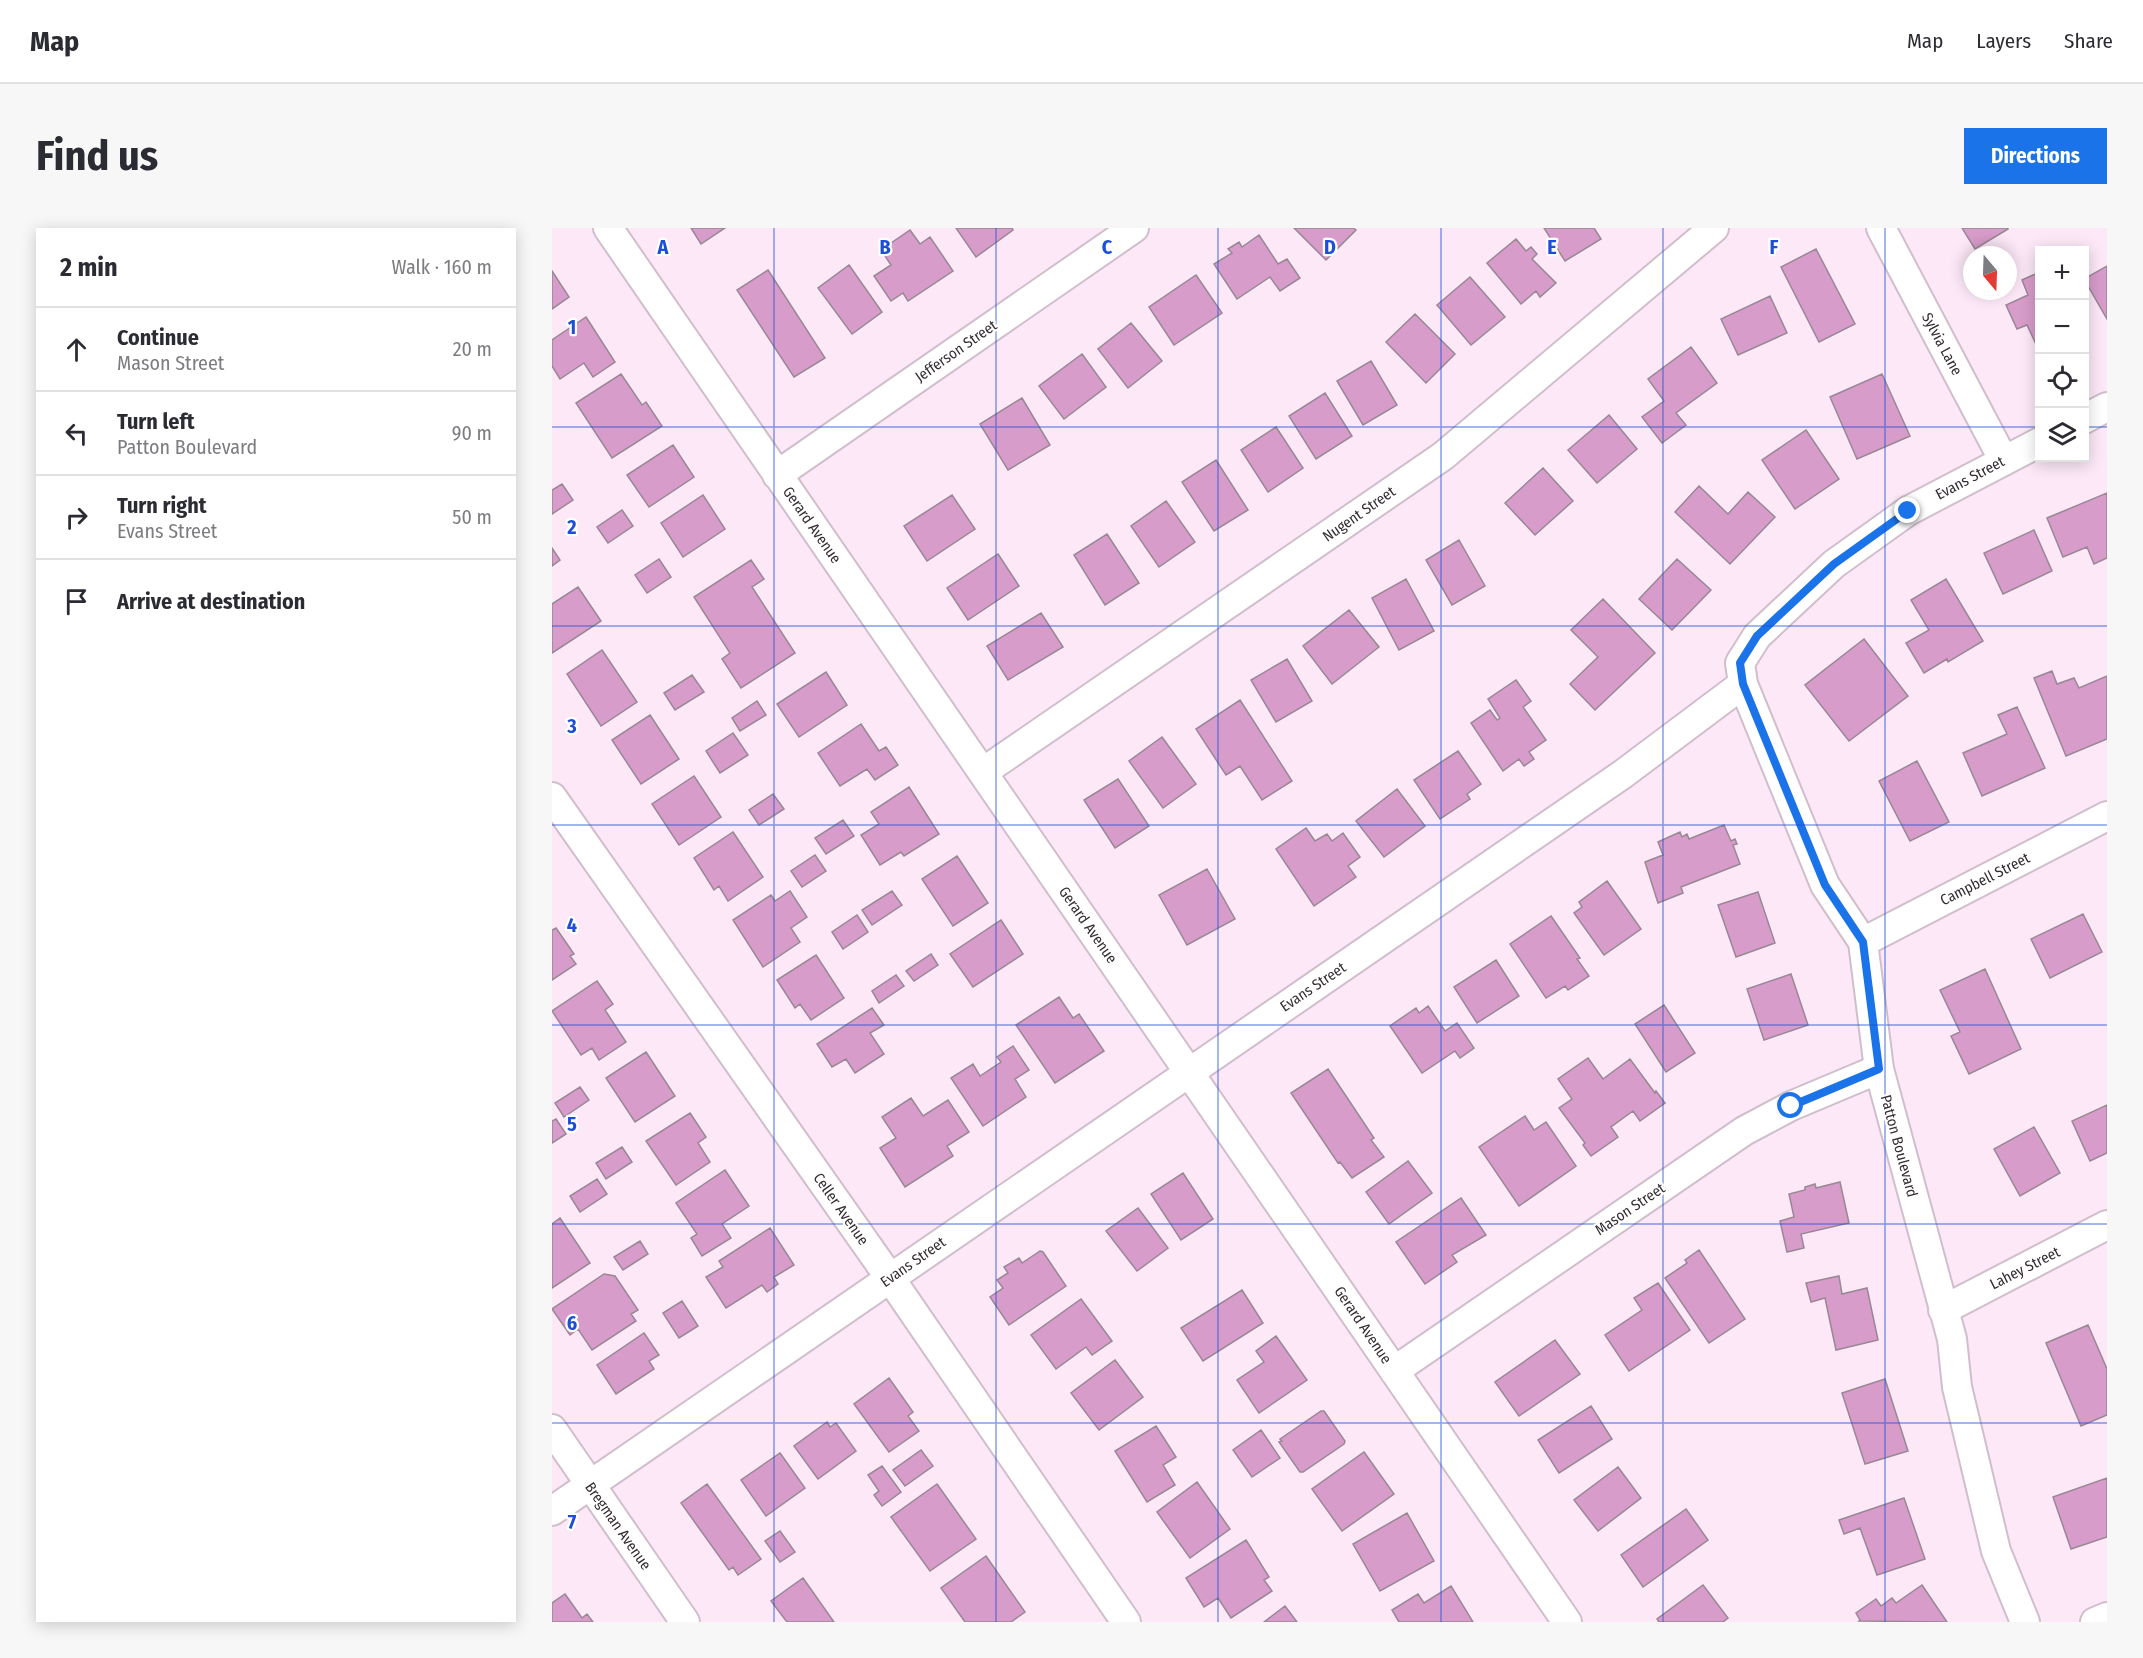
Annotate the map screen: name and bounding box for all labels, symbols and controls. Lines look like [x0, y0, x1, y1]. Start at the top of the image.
text: Map [30, 25, 79, 58]
text: Map [1907, 28, 1943, 54]
text: Layers [1976, 28, 2031, 54]
text: Share [2064, 28, 2113, 54]
button: Directions [1964, 128, 2107, 184]
text: Find us [36, 131, 158, 181]
text: A [657, 235, 670, 259]
text: B [879, 235, 891, 259]
text: C [1102, 235, 1113, 259]
text: D [1324, 235, 1336, 259]
text: E [1547, 235, 1557, 259]
text: F [1770, 235, 1779, 259]
north arrow [1963, 246, 2017, 300]
map controls [2035, 246, 2089, 462]
button: + [2035, 246, 2089, 300]
text: 2 min [60, 252, 118, 283]
text: Walk · 160 m [392, 255, 492, 279]
button: − [2035, 300, 2089, 354]
street label: Sylvia Lane [1918, 310, 1966, 378]
text: 1 [568, 315, 576, 339]
street label: Jefferson Street [912, 316, 1000, 386]
text: Continue [117, 324, 199, 351]
icon: ahead [60, 333, 93, 366]
text: 20 m [453, 337, 492, 361]
text: Mason Street [117, 351, 224, 375]
button: locate [2035, 354, 2089, 408]
text: Turn left [117, 408, 195, 435]
button: layers [2035, 408, 2089, 462]
icon: left [60, 417, 93, 450]
text: 90 m [452, 421, 492, 445]
text: Patton Boulevard [117, 435, 257, 459]
street label: Evans Street [1933, 452, 2008, 504]
street label: Nugent Street [1319, 482, 1399, 546]
street label: Gerard Avenue [779, 483, 845, 567]
text: Turn right [117, 492, 206, 519]
route end [1894, 497, 1920, 523]
icon: right [60, 501, 93, 534]
text: 50 m [452, 505, 492, 529]
text: 2 [566, 515, 577, 539]
text: Evans Street [117, 519, 217, 543]
icon: arrive [60, 585, 93, 618]
text: Arrive at destination [117, 588, 305, 615]
text: 3 [566, 714, 577, 738]
street label: Campbell Street [1937, 849, 2033, 909]
street label: Gerard Avenue [1055, 883, 1121, 967]
text: 4 [567, 913, 577, 937]
street label: Evans Street [1277, 958, 1349, 1016]
route start [1777, 1092, 1803, 1118]
street label: Patton Boulevard [1877, 1093, 1921, 1199]
text: 5 [567, 1112, 577, 1136]
street label: Celler Avenue [810, 1170, 872, 1248]
street label: Mason Street [1592, 1179, 1668, 1239]
street label: Evans Street [877, 1233, 949, 1291]
street label: Lahey Street [1987, 1243, 2063, 1293]
street label: Gerard Avenue [1330, 1283, 1396, 1367]
text: 6 [567, 1311, 577, 1335]
street label: Bregman Avenue [581, 1479, 655, 1573]
text: 7 [568, 1510, 577, 1534]

